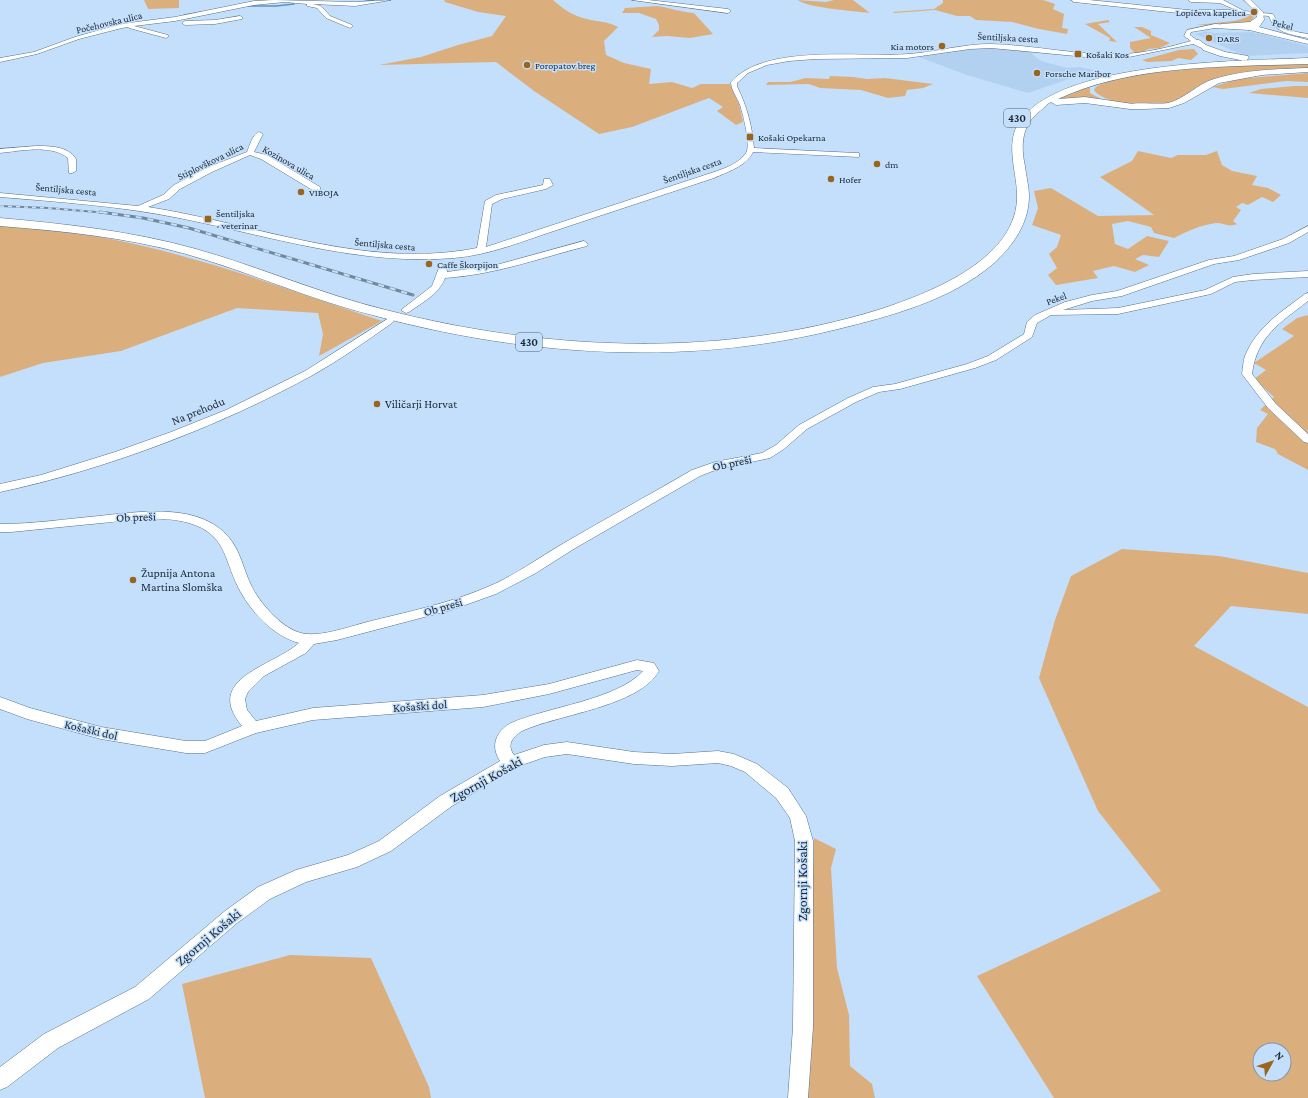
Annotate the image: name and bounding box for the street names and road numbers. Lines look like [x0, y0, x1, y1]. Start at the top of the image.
street label: Počehovska ulica [75, 9, 144, 35]
street label: Pekel [1271, 17, 1295, 32]
street label: Šentiljska cesta [977, 30, 1039, 46]
road number: 430 [1004, 109, 1030, 127]
street label: Stiplovškova ulica [175, 141, 245, 182]
street label: Kozinova ulica [261, 143, 317, 182]
street label: Šentiljska cesta [662, 155, 723, 187]
street label: Šentiljska cesta [35, 181, 97, 199]
street label: Šentiljska cesta [354, 236, 416, 254]
street label: Pekel [1044, 289, 1068, 307]
road number: 430 [516, 333, 542, 351]
street label: Na prehodu [169, 394, 227, 428]
street label: Ob preši [711, 452, 753, 474]
street label: Ob preši [116, 509, 156, 525]
street label: Ob preši [422, 595, 464, 619]
street label: Košaški dol [392, 697, 448, 715]
street label: Košaški dol [63, 717, 119, 743]
street label: Zgornji Košaki [447, 752, 526, 806]
street label: Zgornji Košaki [794, 841, 811, 921]
street label: Zgornji Košaki [172, 905, 245, 970]

